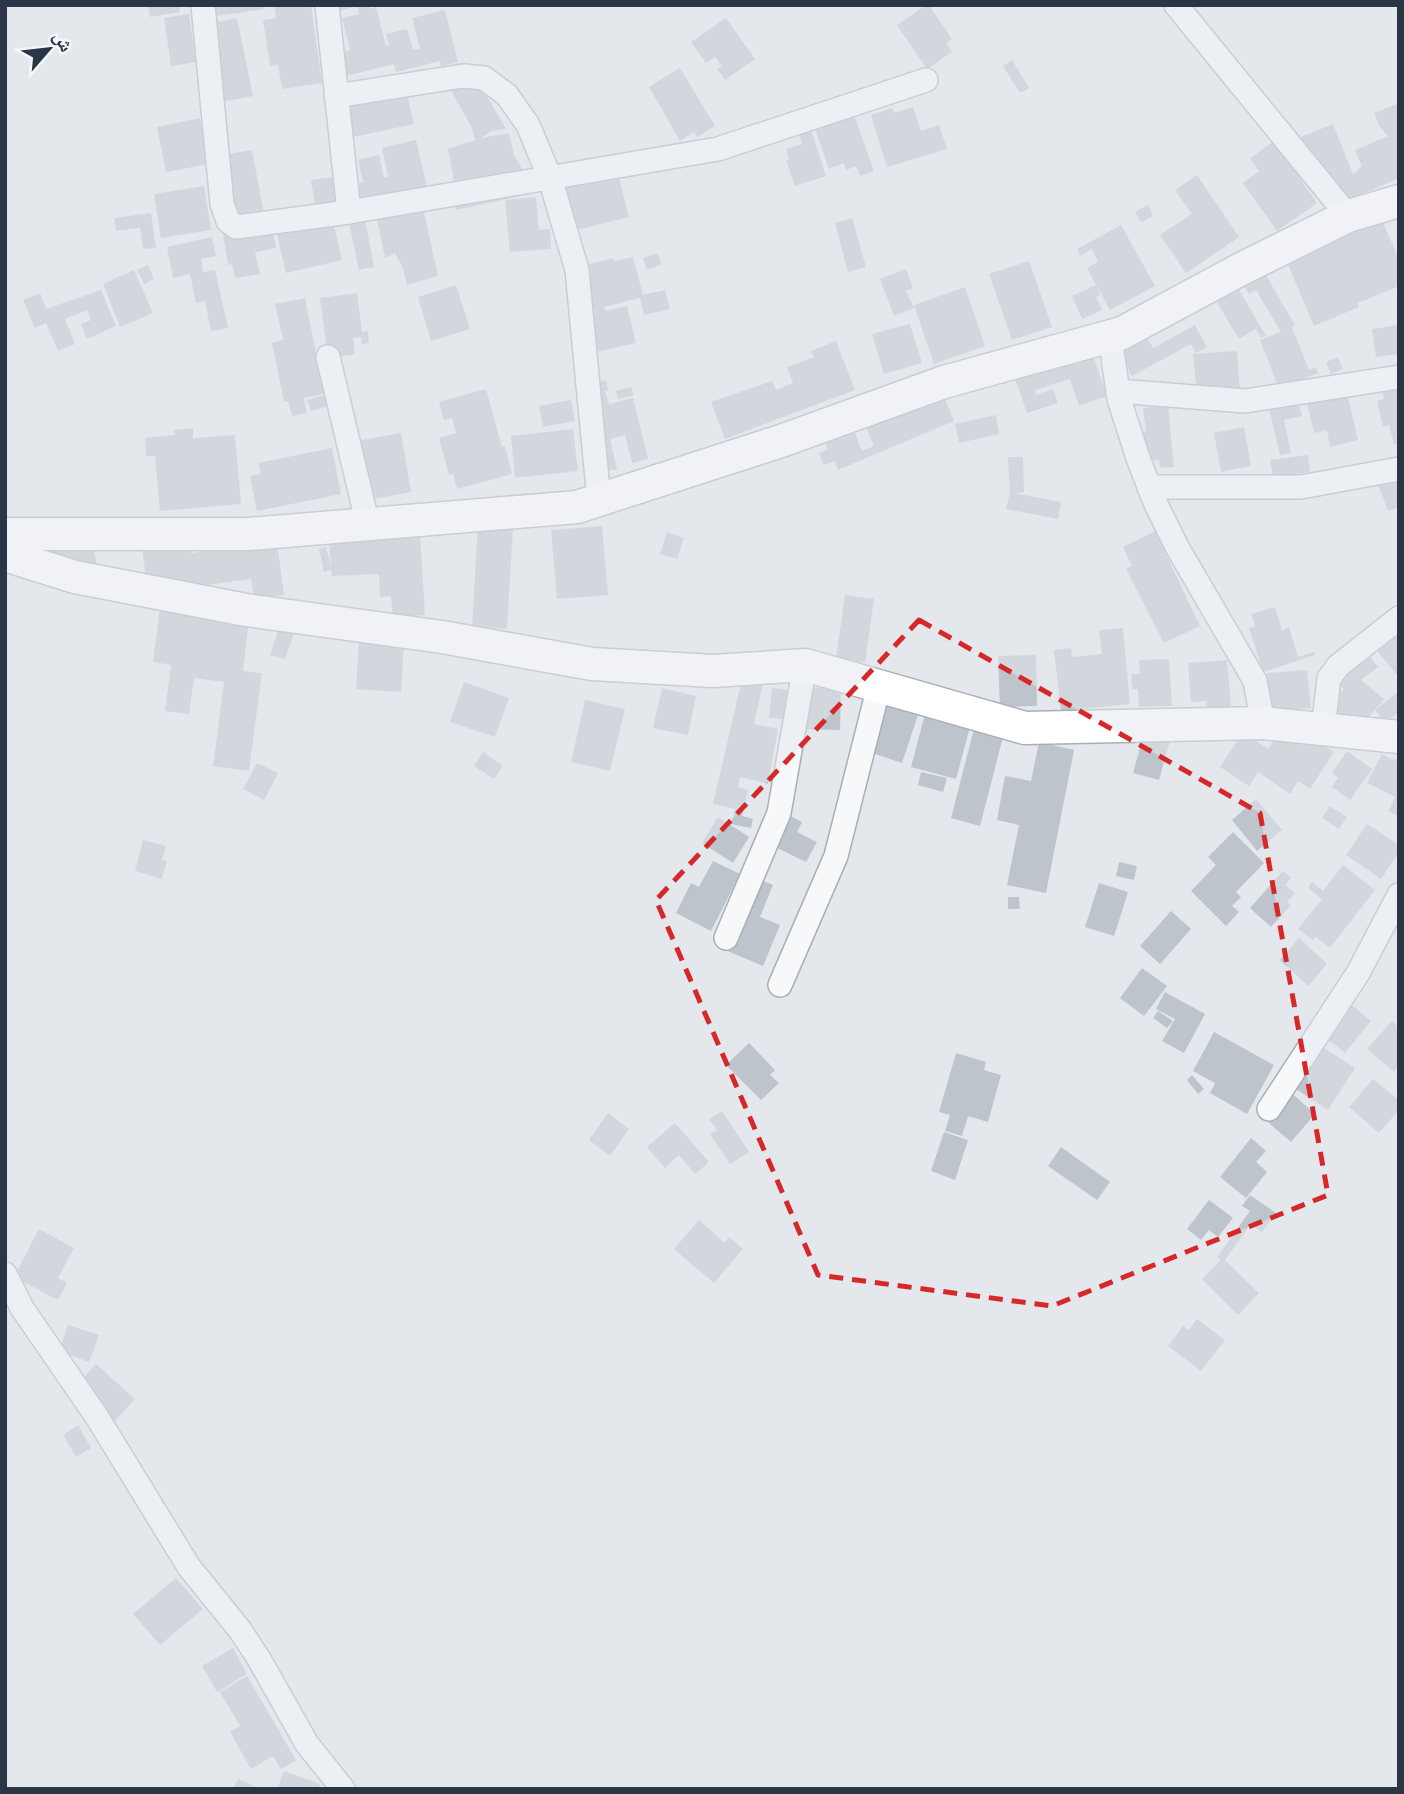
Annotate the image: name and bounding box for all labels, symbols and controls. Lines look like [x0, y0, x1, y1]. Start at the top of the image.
north arrow [14, 14, 84, 84]
text: ش [47, 27, 78, 56]

